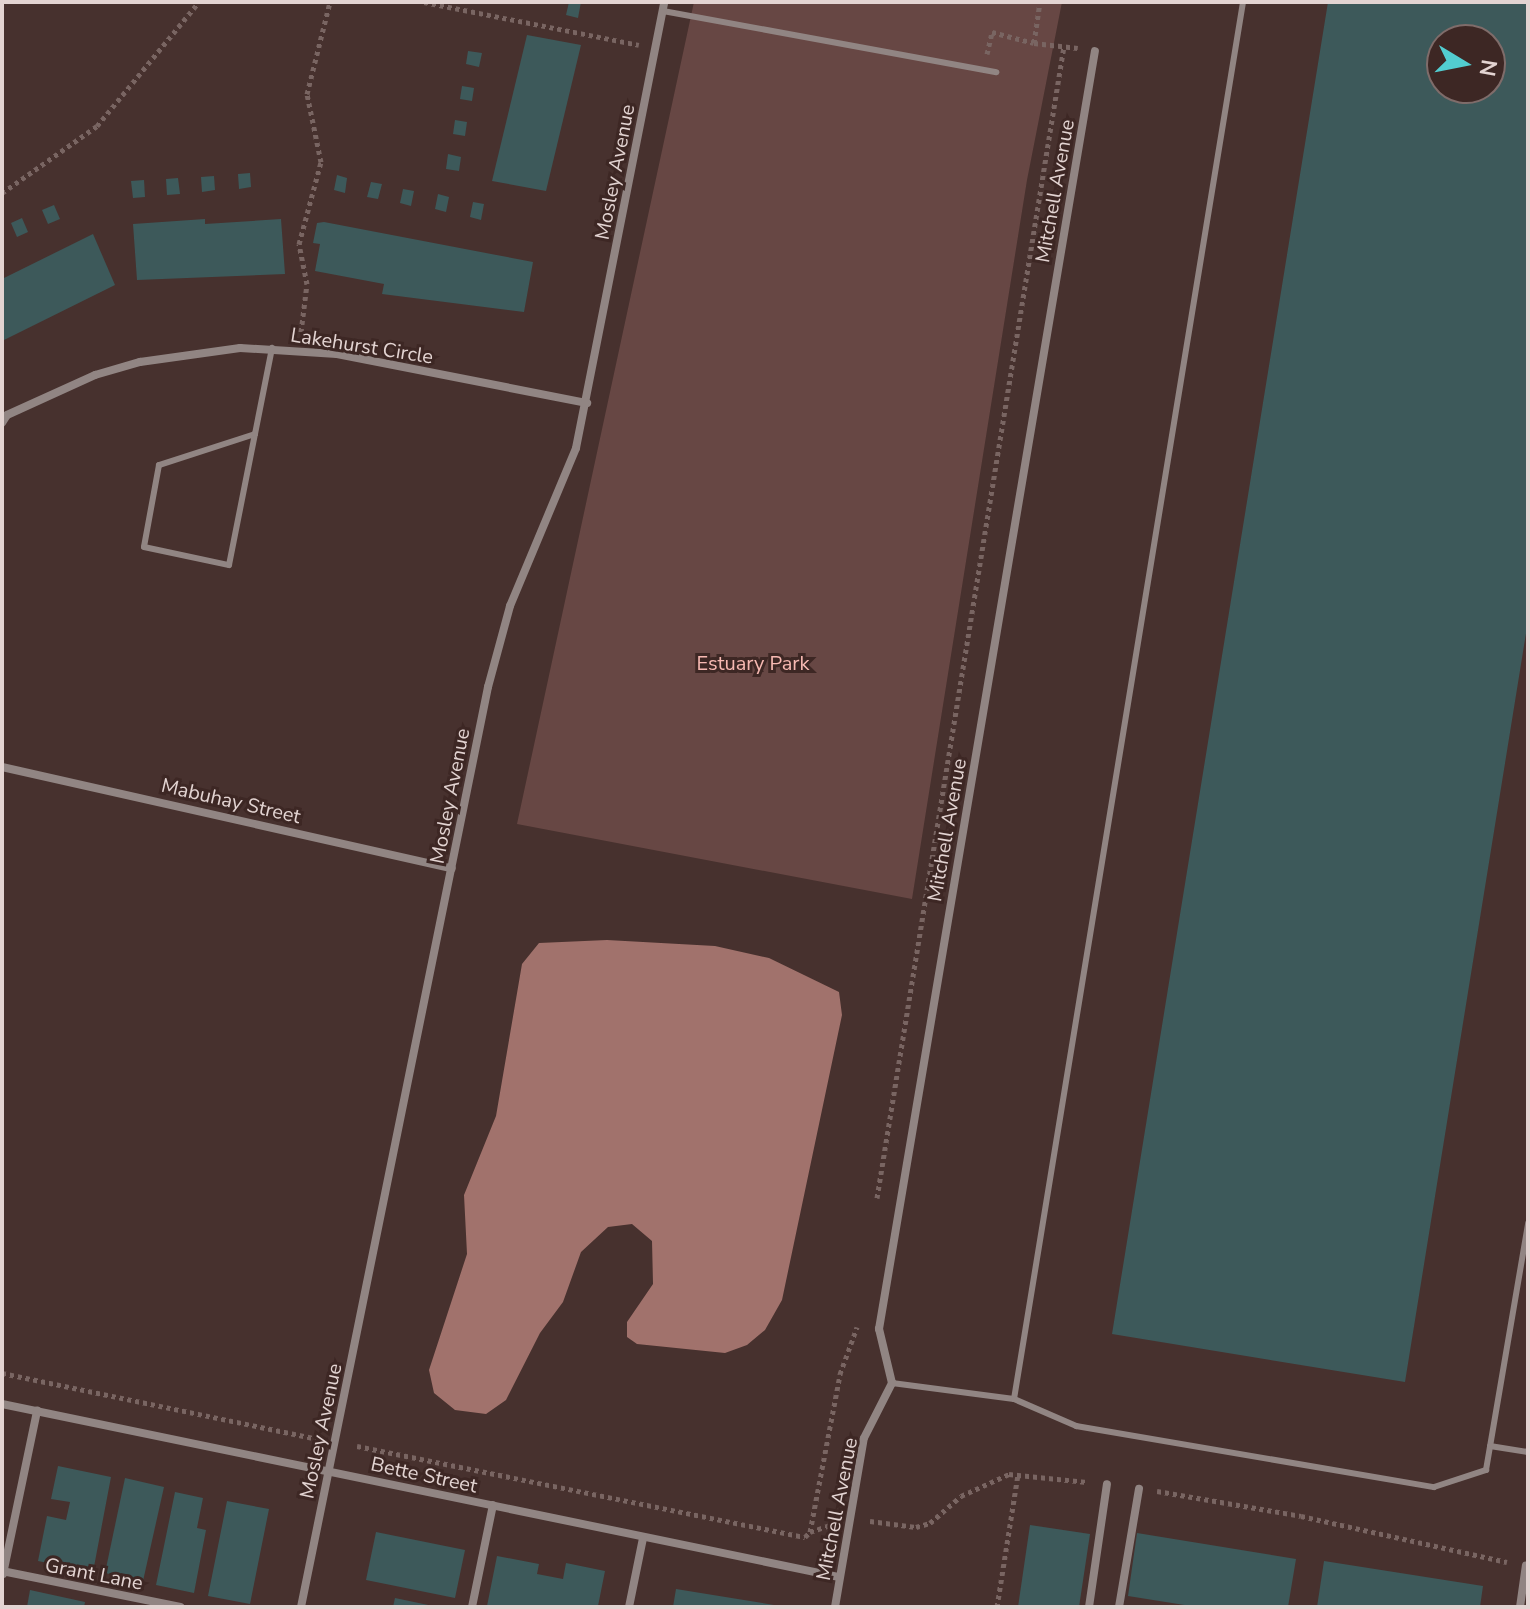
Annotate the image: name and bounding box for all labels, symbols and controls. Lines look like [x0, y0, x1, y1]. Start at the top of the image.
north arrow [1426, 24, 1506, 104]
text: N [1471, 57, 1504, 79]
street label: Mosley Avenue [590, 102, 640, 242]
street label: Mitchell Avenue [1031, 118, 1079, 264]
street label: Lakehurst Circle [289, 323, 435, 369]
park label: Estuary Park [697, 651, 809, 675]
street label: Mosley Avenue [425, 726, 475, 866]
street label: Mitchell Avenue [923, 757, 971, 903]
street label: Mabuhay Street [159, 773, 303, 829]
street label: Mosley Avenue [295, 1361, 347, 1501]
street label: Mitchell Avenue [811, 1436, 863, 1582]
street label: Bette Street [369, 1452, 479, 1498]
street label: Grant Lane [43, 1553, 145, 1595]

